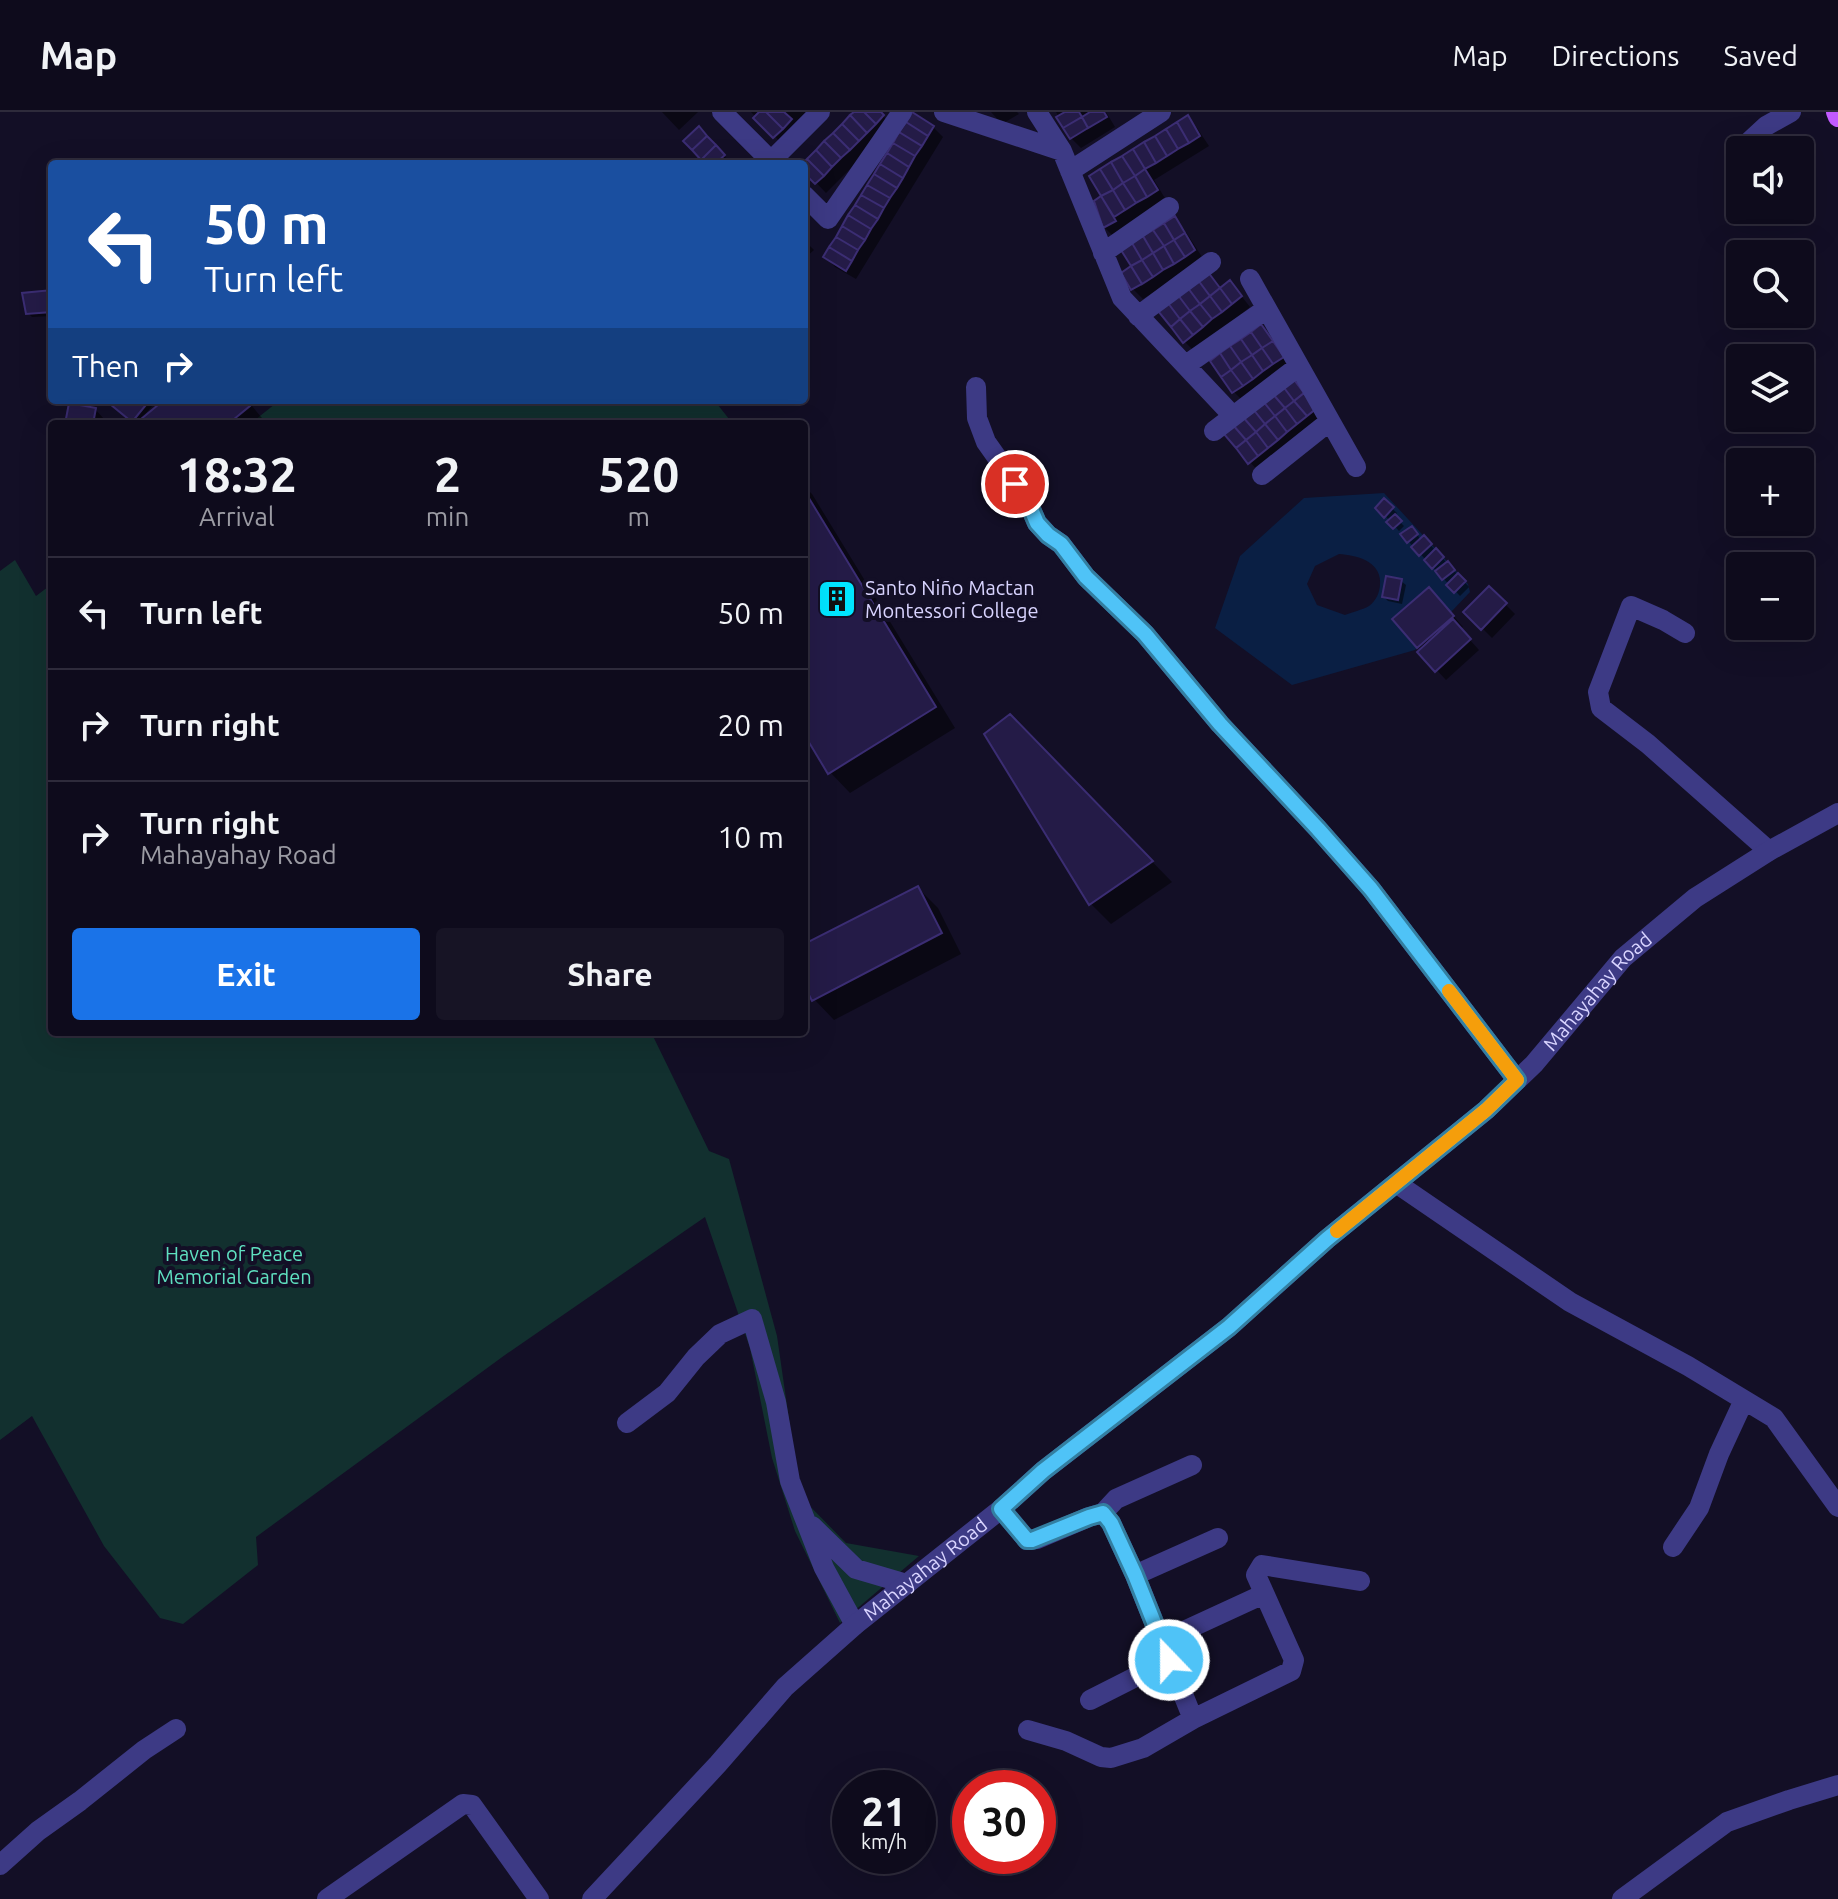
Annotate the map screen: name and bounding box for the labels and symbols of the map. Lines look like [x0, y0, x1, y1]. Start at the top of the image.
pin [981, 450, 1049, 518]
place label: Santo Niño Mactan Montessori College [865, 576, 1038, 622]
building icon: Santo Niño Mactan Montessori College [816, 578, 858, 620]
street label: Mahayahay Road [1538, 927, 1656, 1055]
park label: Haven of Peace Memorial Garden [156, 1242, 312, 1288]
street label: Mahayahay Road [859, 1513, 991, 1625]
position arrow [1127, 1618, 1211, 1702]
speed limit sign: 30 [952, 1770, 1056, 1874]

